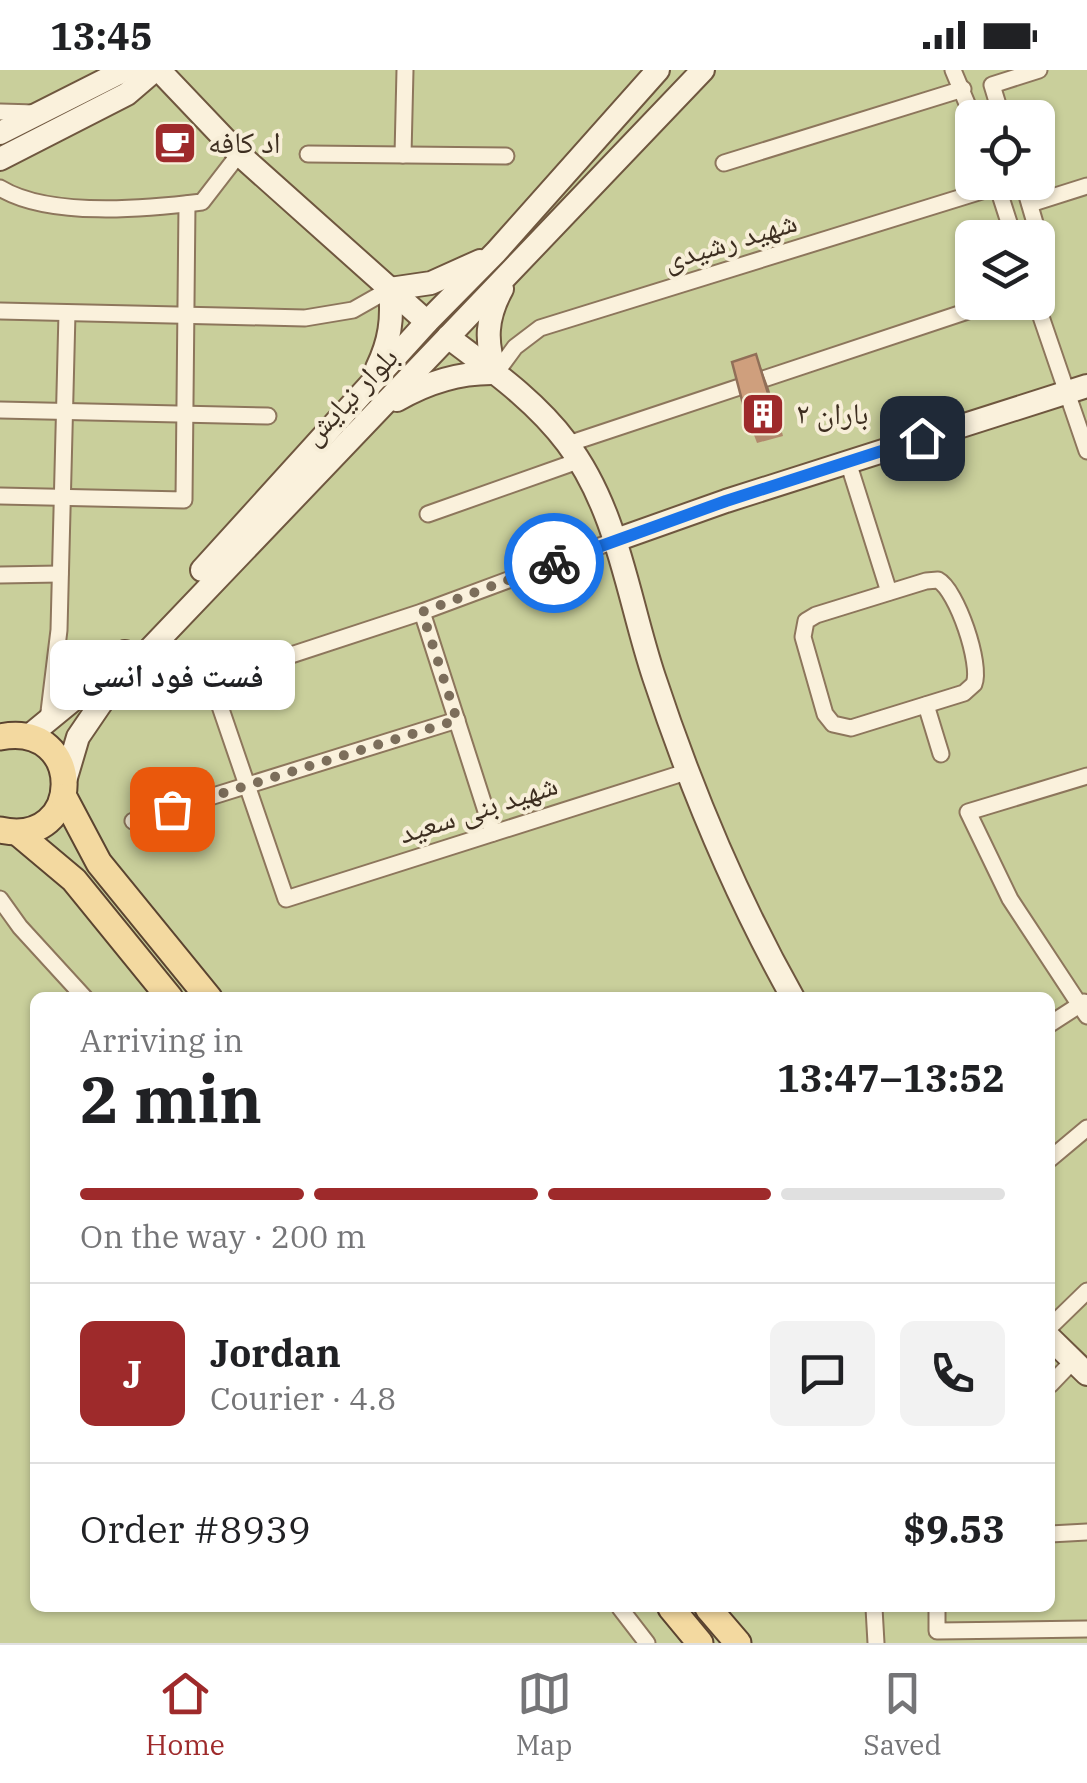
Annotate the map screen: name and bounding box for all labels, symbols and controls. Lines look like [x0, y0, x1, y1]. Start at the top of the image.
text: 13:45 [50, 11, 153, 60]
map controls [955, 100, 1055, 320]
button: locate [955, 100, 1055, 200]
cafe icon: اد کافه [152, 120, 198, 166]
place label: اد کافه [208, 122, 281, 161]
street label: شهید رشیدی [658, 201, 801, 278]
button: layers [955, 220, 1055, 320]
street label: بلوار نیایش [292, 337, 406, 453]
building icon: باران ۲ [740, 391, 786, 437]
place label: باران ۲ [796, 393, 869, 432]
pin [880, 396, 965, 481]
icon: home [895, 411, 950, 466]
courier [504, 513, 604, 613]
icon: bike [527, 536, 582, 591]
callout: فست فود انسی [49, 639, 294, 709]
text: فست فود انسی [81, 654, 264, 696]
street label: شهید بنی سعید [393, 764, 562, 852]
pin [130, 767, 215, 852]
icon: bag [145, 782, 200, 837]
text: Arriving in [80, 1019, 243, 1061]
text: 13:47–13:52 [777, 1053, 1005, 1102]
text: 2 min [80, 1056, 262, 1141]
text: On the way · 200 m [80, 1215, 366, 1257]
button: chat [770, 1321, 875, 1426]
button: phone [900, 1321, 1005, 1426]
text: Jordan [210, 1328, 341, 1377]
text: J [123, 1349, 142, 1398]
text: Courier · 4.8 [210, 1377, 396, 1419]
text: Order #8939 [80, 1504, 311, 1553]
text: $9.53 [903, 1504, 1005, 1553]
tab: Home [145, 1666, 225, 1763]
tab: Map [516, 1666, 573, 1763]
tab: Saved [863, 1666, 942, 1763]

